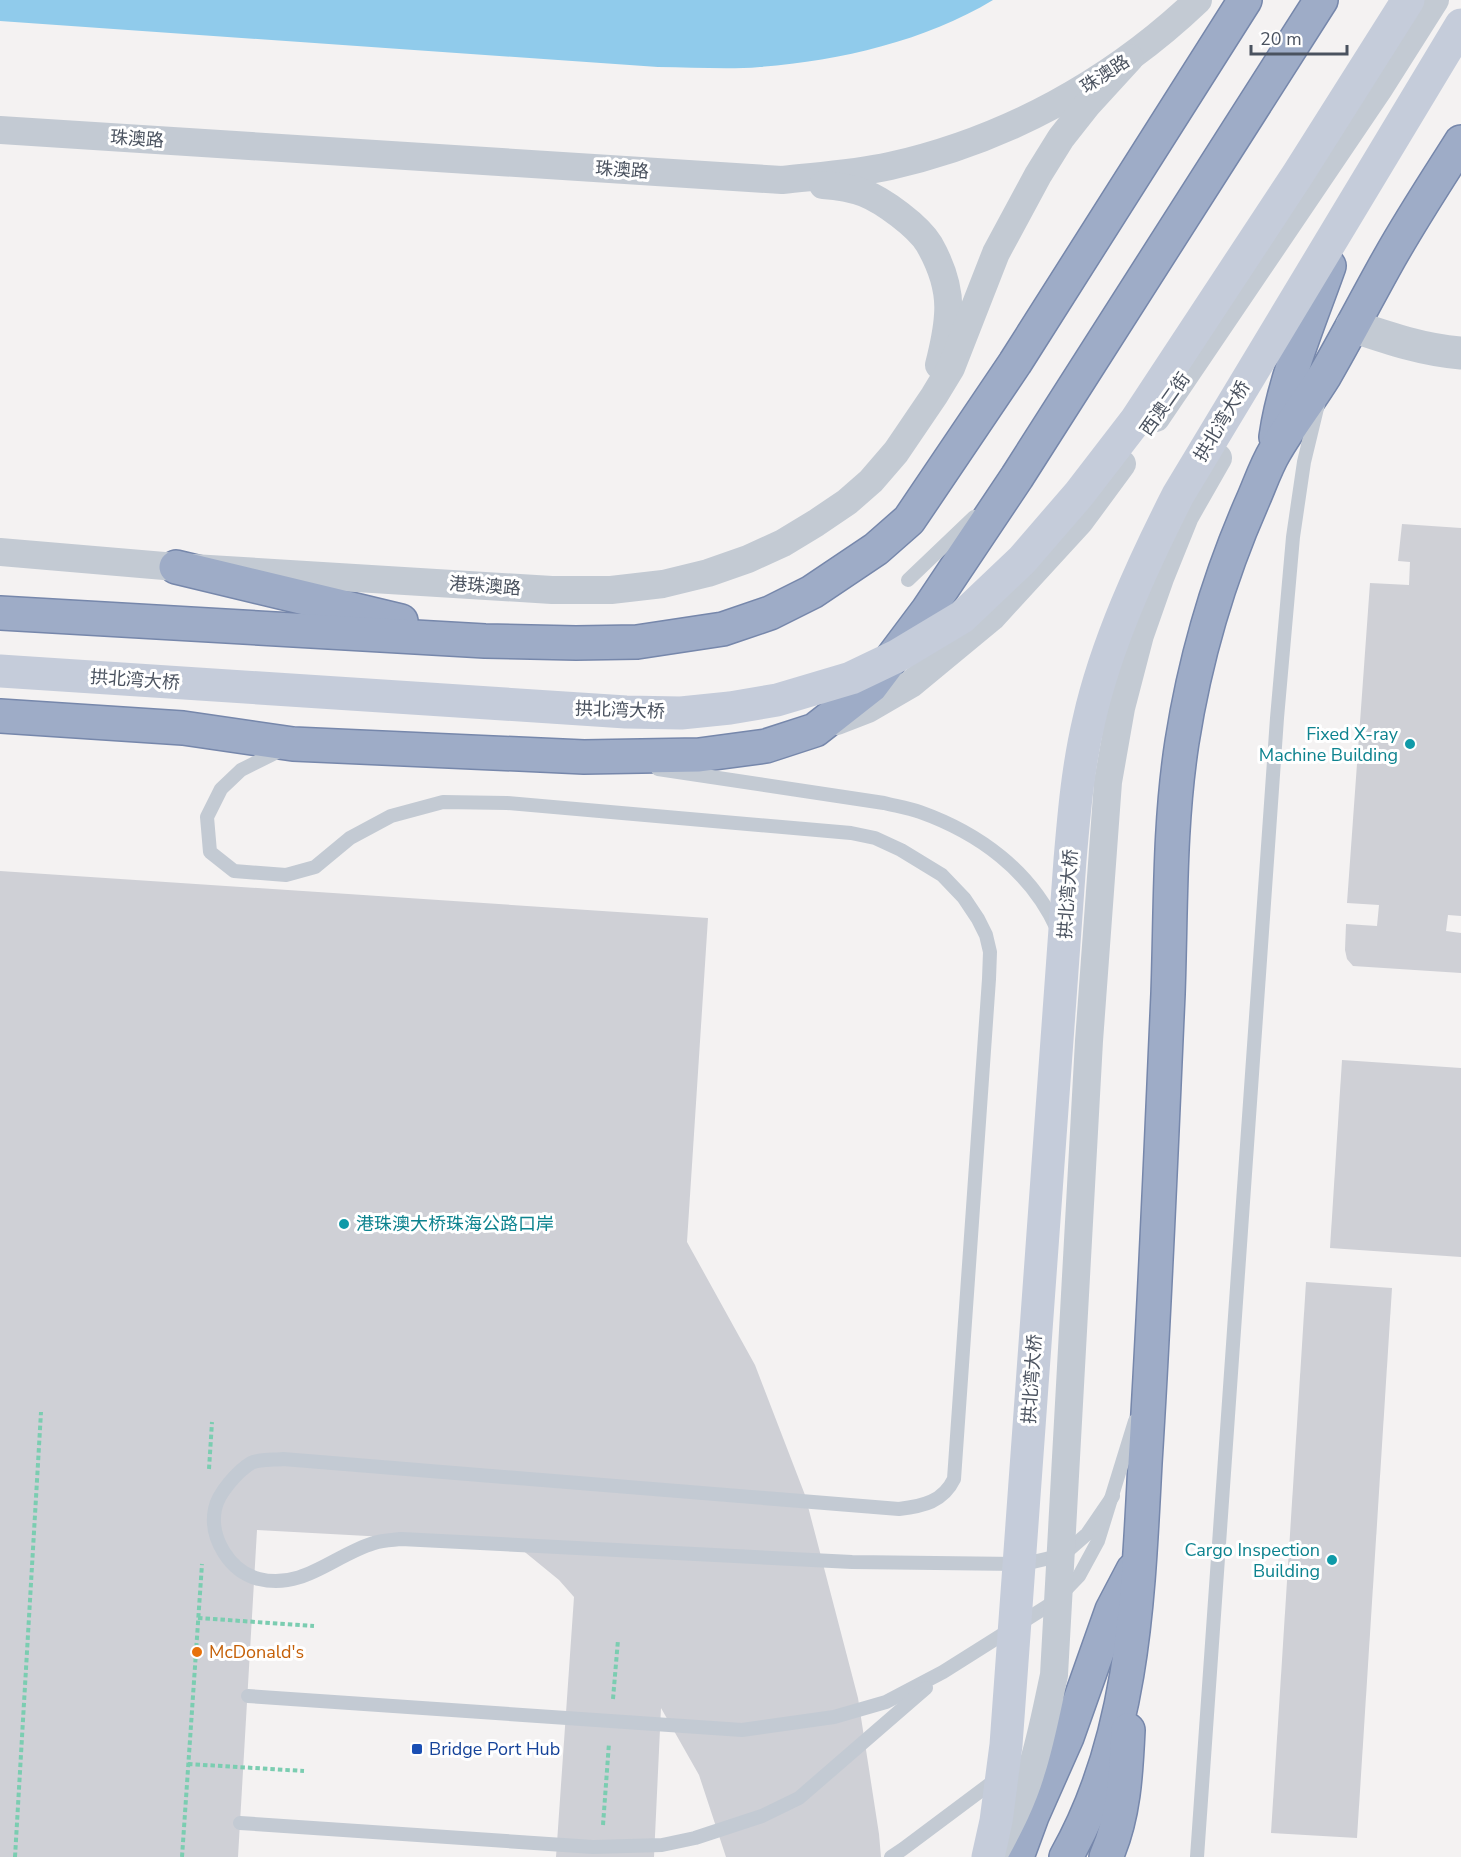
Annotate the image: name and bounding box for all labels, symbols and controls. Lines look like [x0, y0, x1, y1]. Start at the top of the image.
scale bar [1251, 18, 1347, 56]
text: 20 m [1260, 27, 1302, 51]
street label: 珠澳路 [1076, 49, 1134, 99]
street label: 珠澳路 [109, 125, 165, 153]
street label: 珠澳路 [594, 156, 650, 184]
street label: 西澳二街 [1135, 368, 1195, 440]
street label: 拱北湾大桥 [1189, 376, 1255, 466]
street label: 港珠澳路 [448, 572, 522, 600]
street label: 拱北湾大桥 [89, 665, 181, 695]
street label: 拱北湾大桥 [575, 696, 665, 724]
place label: Fixed X-ray Machine Building [1259, 722, 1399, 767]
marker: Fixed X-ray Machine Building [1403, 737, 1417, 751]
street label: 拱北湾大桥 [1053, 848, 1083, 940]
place label: 港珠澳大桥珠海公路口岸 [356, 1212, 554, 1236]
marker: 港珠澳大桥珠海公路口岸 [337, 1217, 351, 1231]
street label: 拱北湾大桥 [1017, 1333, 1047, 1425]
place label: Cargo Inspection Building [1185, 1538, 1320, 1583]
marker: Cargo Inspection Building [1325, 1553, 1339, 1567]
place label: McDonald's [209, 1640, 304, 1664]
marker: McDonald's [190, 1645, 204, 1659]
place label: Bridge Port Hub [429, 1737, 560, 1761]
marker: Bridge Port Hub [410, 1742, 424, 1756]

